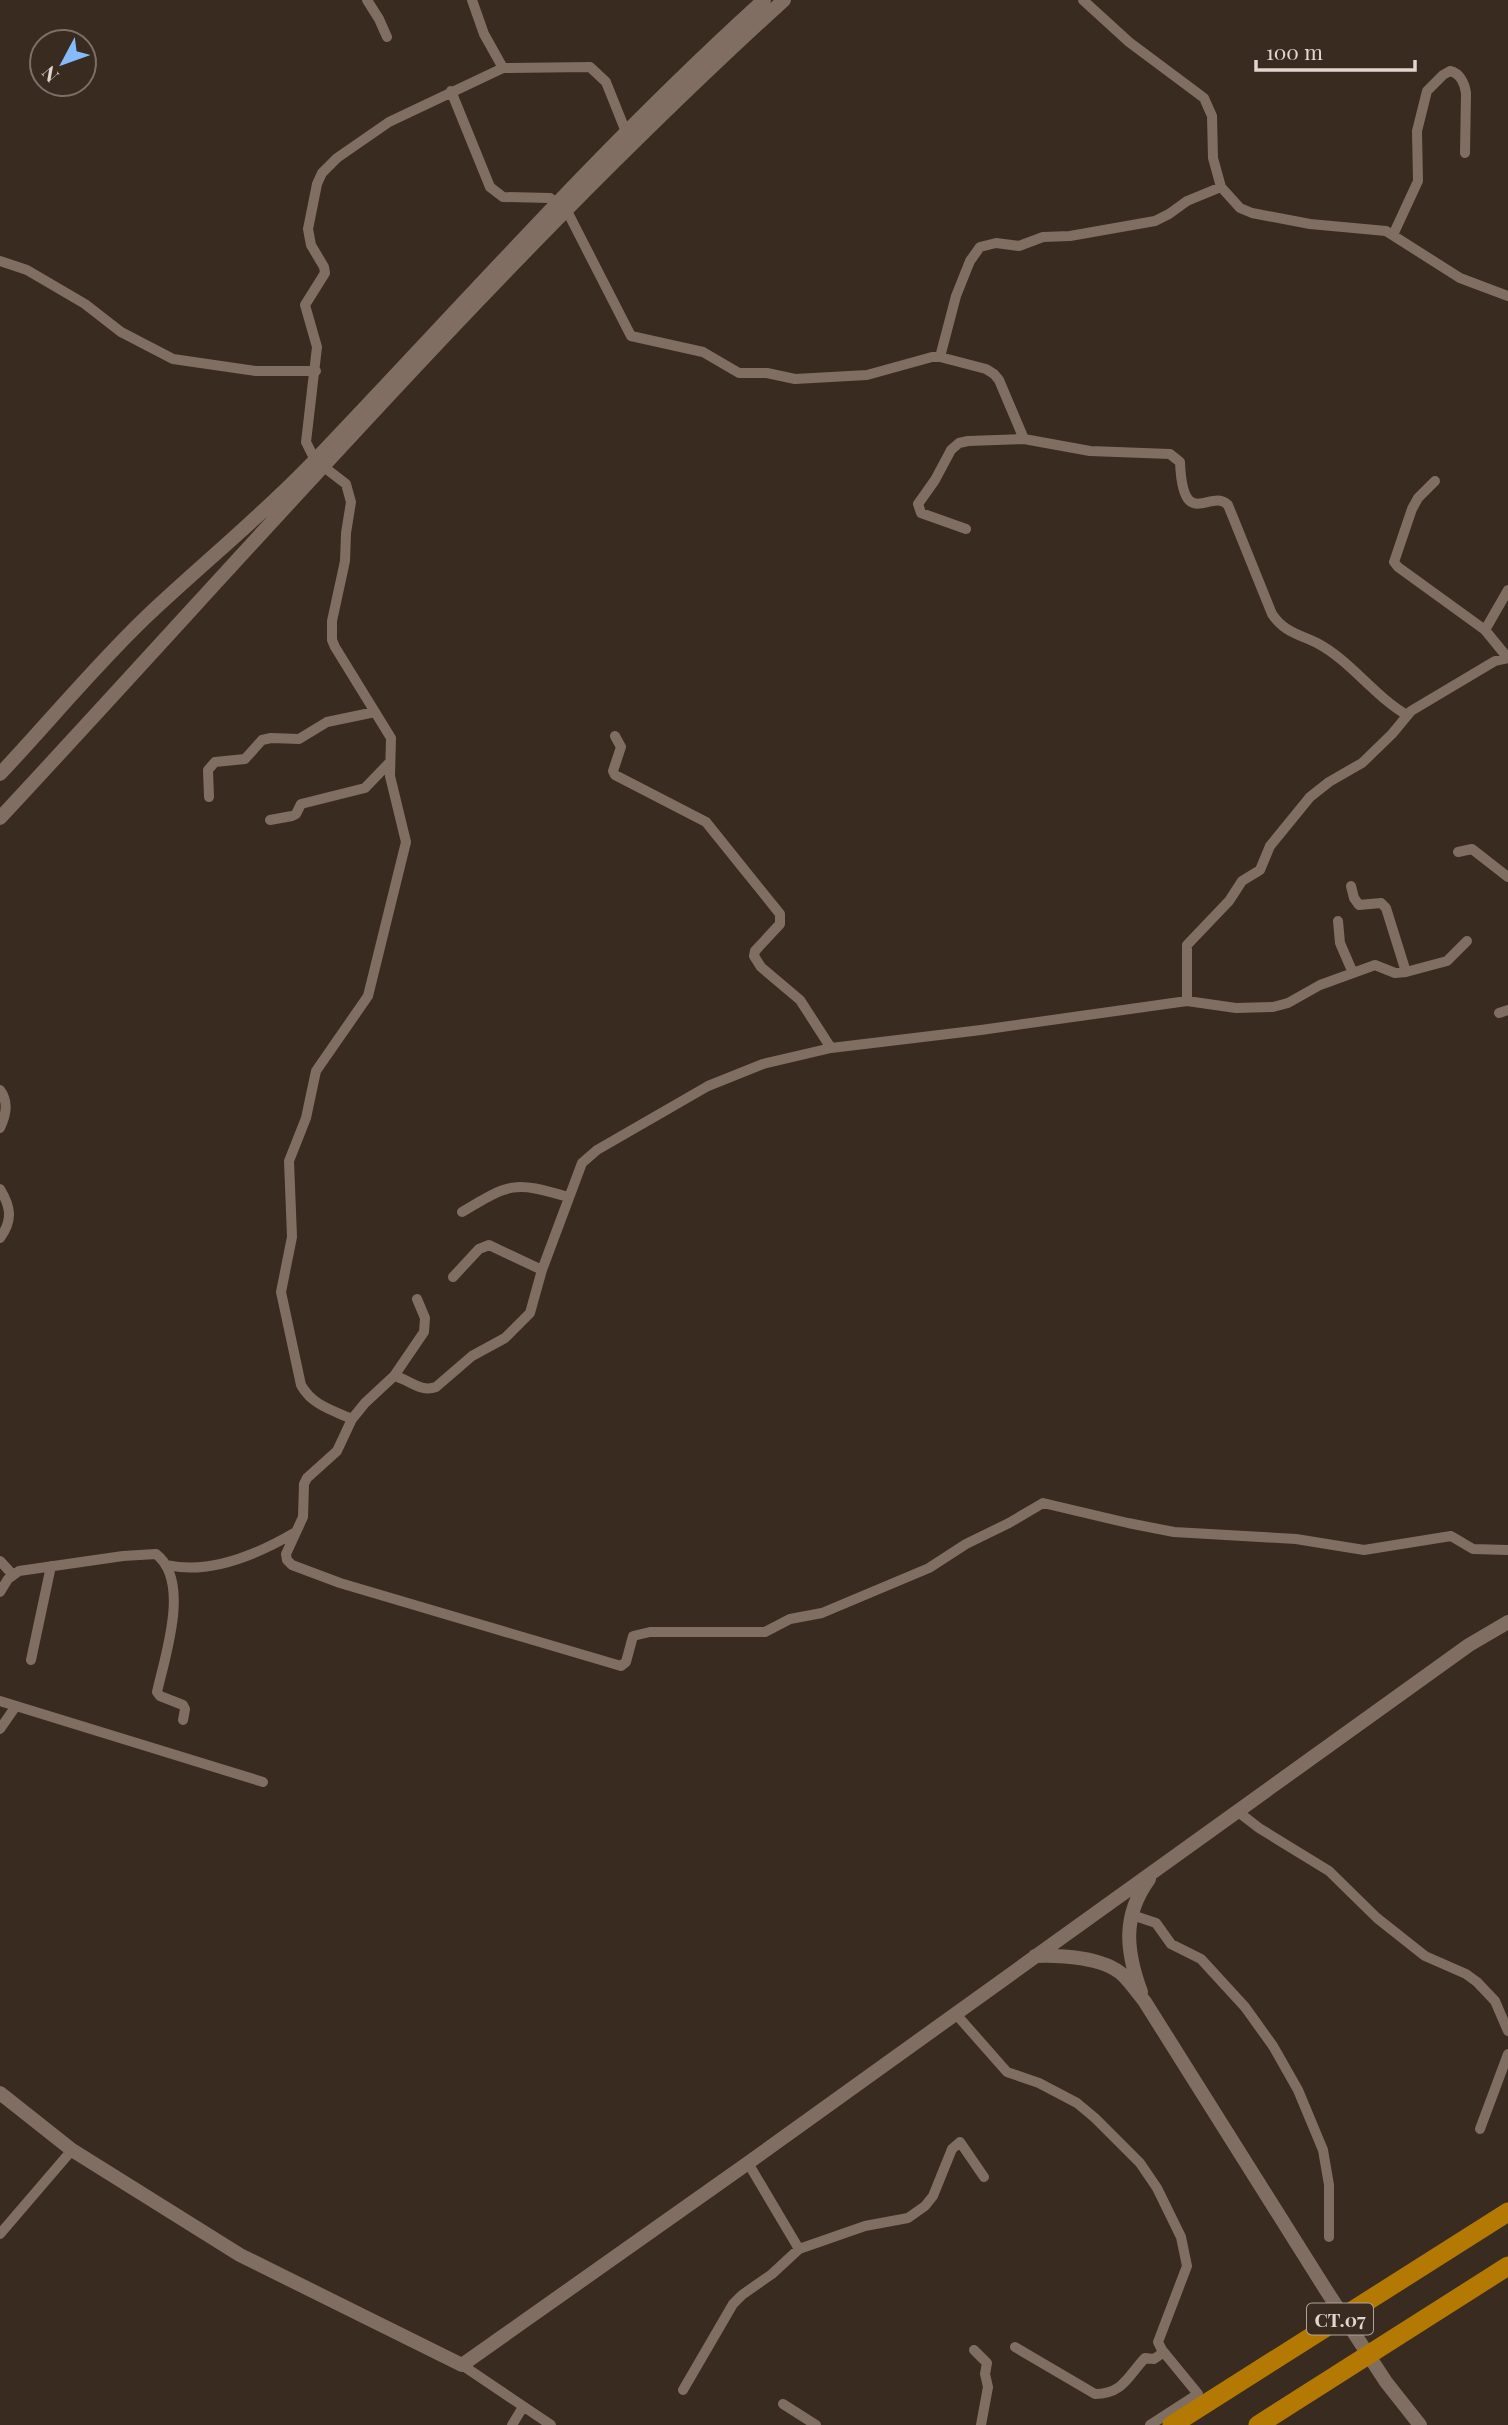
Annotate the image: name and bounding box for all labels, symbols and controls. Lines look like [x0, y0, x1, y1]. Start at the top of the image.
north arrow [28, 28, 98, 98]
scale bar [1256, 28, 1415, 72]
text: 100 m [1266, 37, 1323, 65]
text: N [35, 61, 64, 89]
road number: CT.07 [1307, 2304, 1373, 2334]

